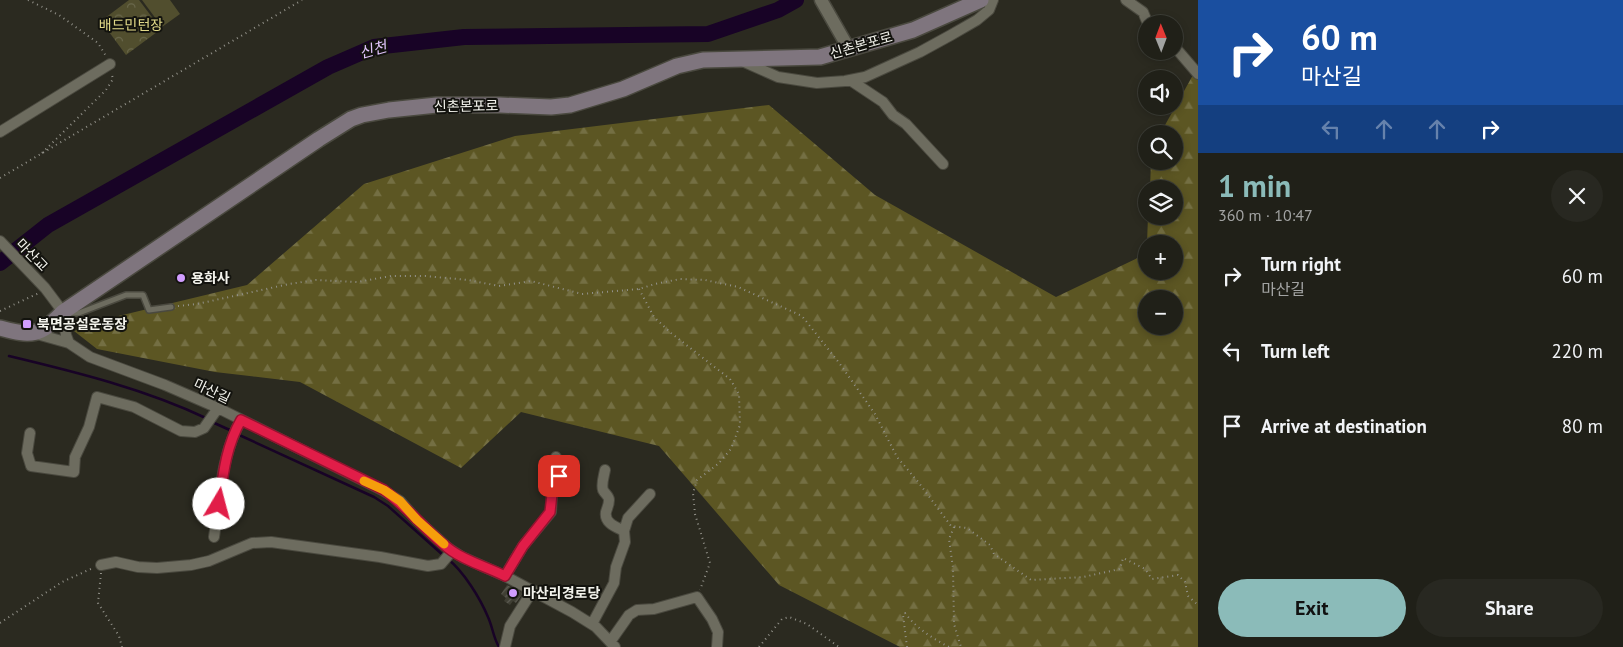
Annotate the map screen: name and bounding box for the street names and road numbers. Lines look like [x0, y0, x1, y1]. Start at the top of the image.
street label: 신촌본포로 [828, 27, 895, 63]
street label: 신촌본포로 [434, 96, 498, 116]
street label: 마산교 [12, 235, 52, 275]
street label: 마산길 [191, 375, 233, 407]

